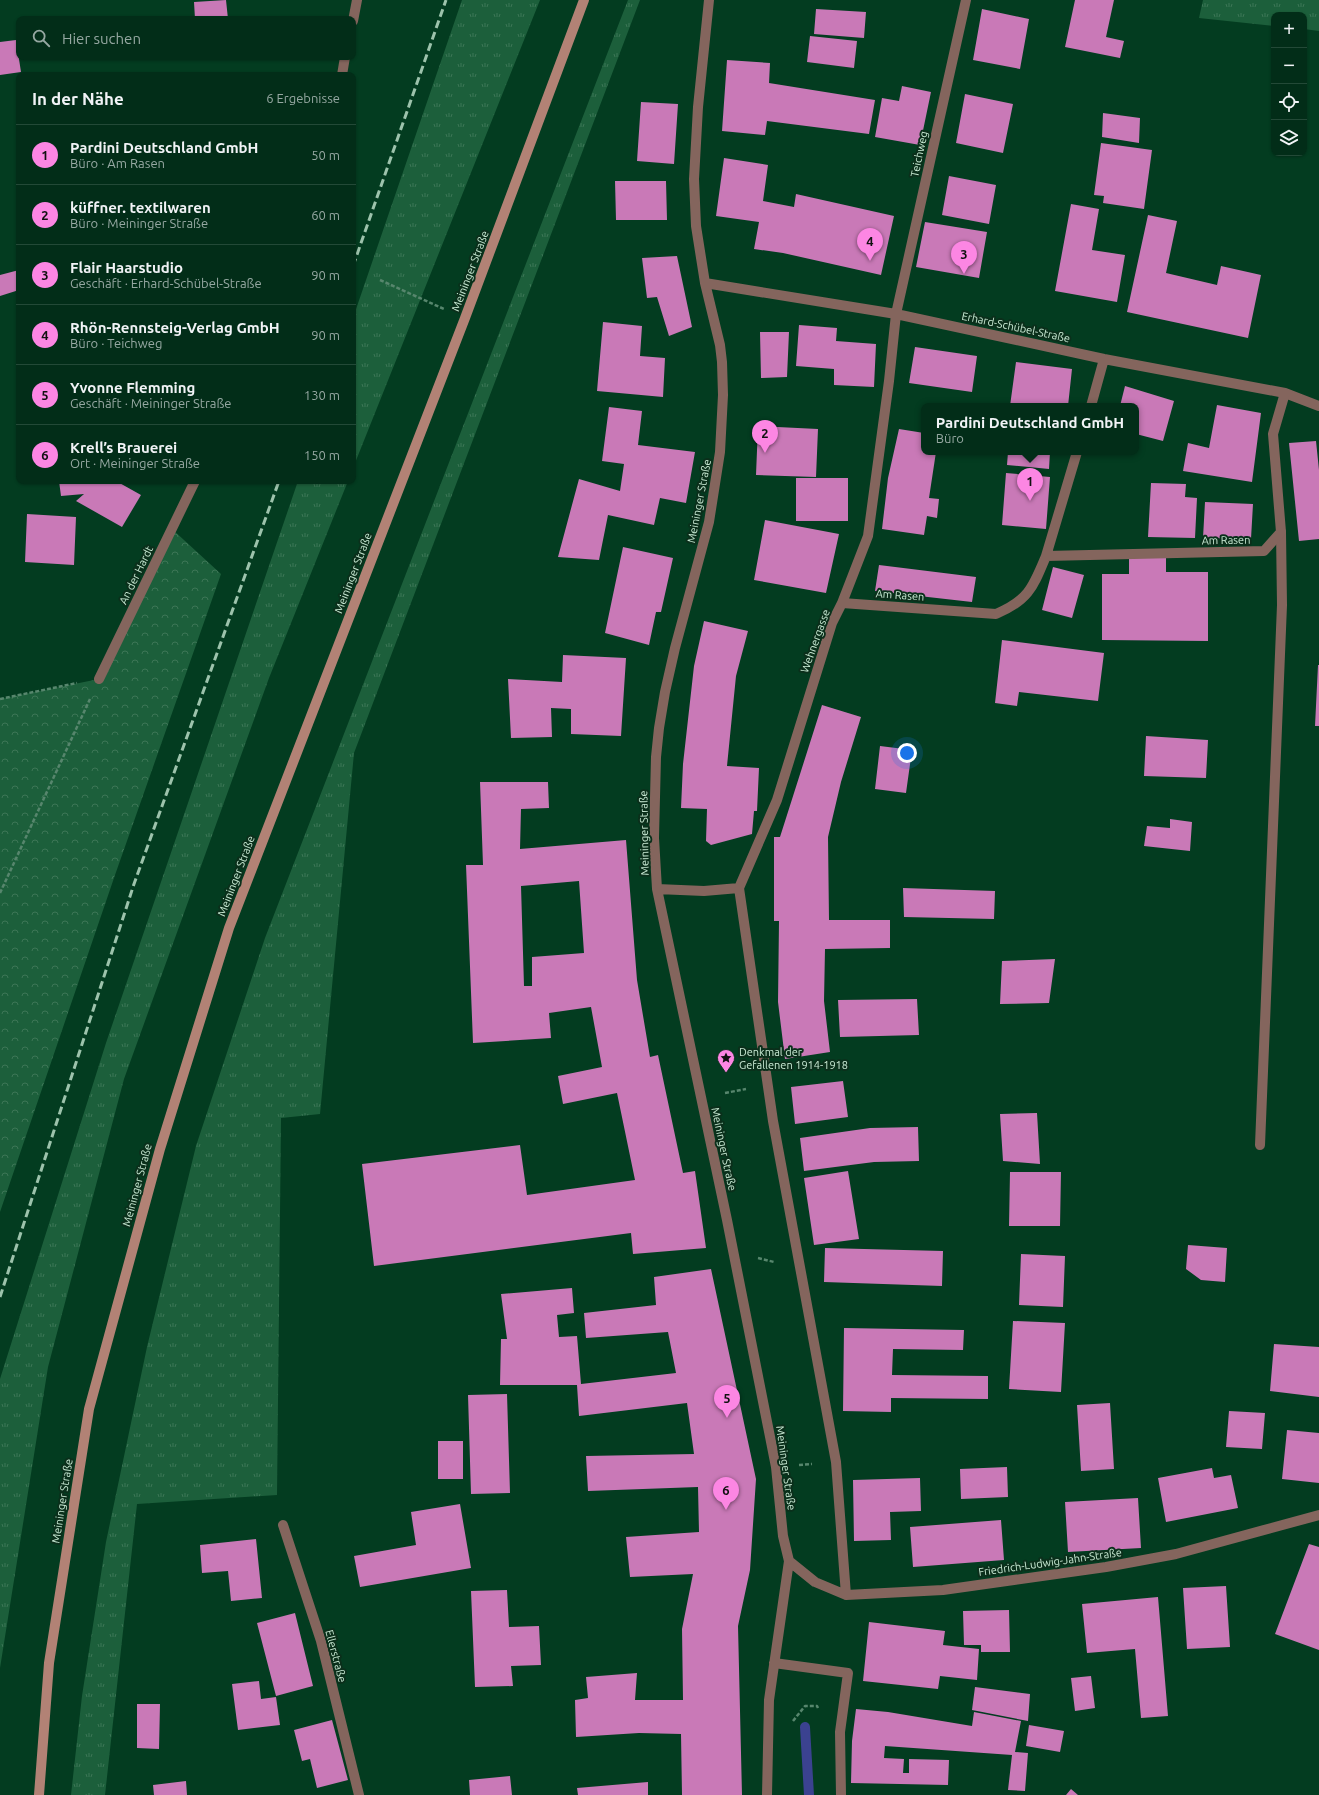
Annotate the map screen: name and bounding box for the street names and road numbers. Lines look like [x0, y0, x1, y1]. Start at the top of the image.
street label: Teichweg [908, 130, 930, 178]
street label: Meininger Straße [449, 229, 491, 313]
street label: Erhard-Schübel-Straße [961, 310, 1071, 344]
street label: Meininger Straße [685, 458, 713, 544]
street label: Meininger Straße [332, 531, 374, 615]
street label: Am Rasen [1202, 534, 1250, 546]
street label: An der Hardt [117, 543, 156, 606]
street label: Am Rasen [875, 587, 925, 603]
street label: Wehnergasse [798, 608, 832, 674]
street label: Meininger Straße [637, 790, 651, 876]
street label: Meininger Straße [215, 834, 257, 918]
street label: Meininger Straße [709, 1106, 739, 1192]
street label: Meininger Straße [120, 1142, 154, 1228]
street label: Meininger Straße [774, 1425, 798, 1511]
street label: Meininger Straße [49, 1458, 75, 1544]
street label: Friedrich-Ludwig-Jahn-Straße [978, 1546, 1122, 1578]
street label: Ellerstraße [323, 1628, 349, 1684]

